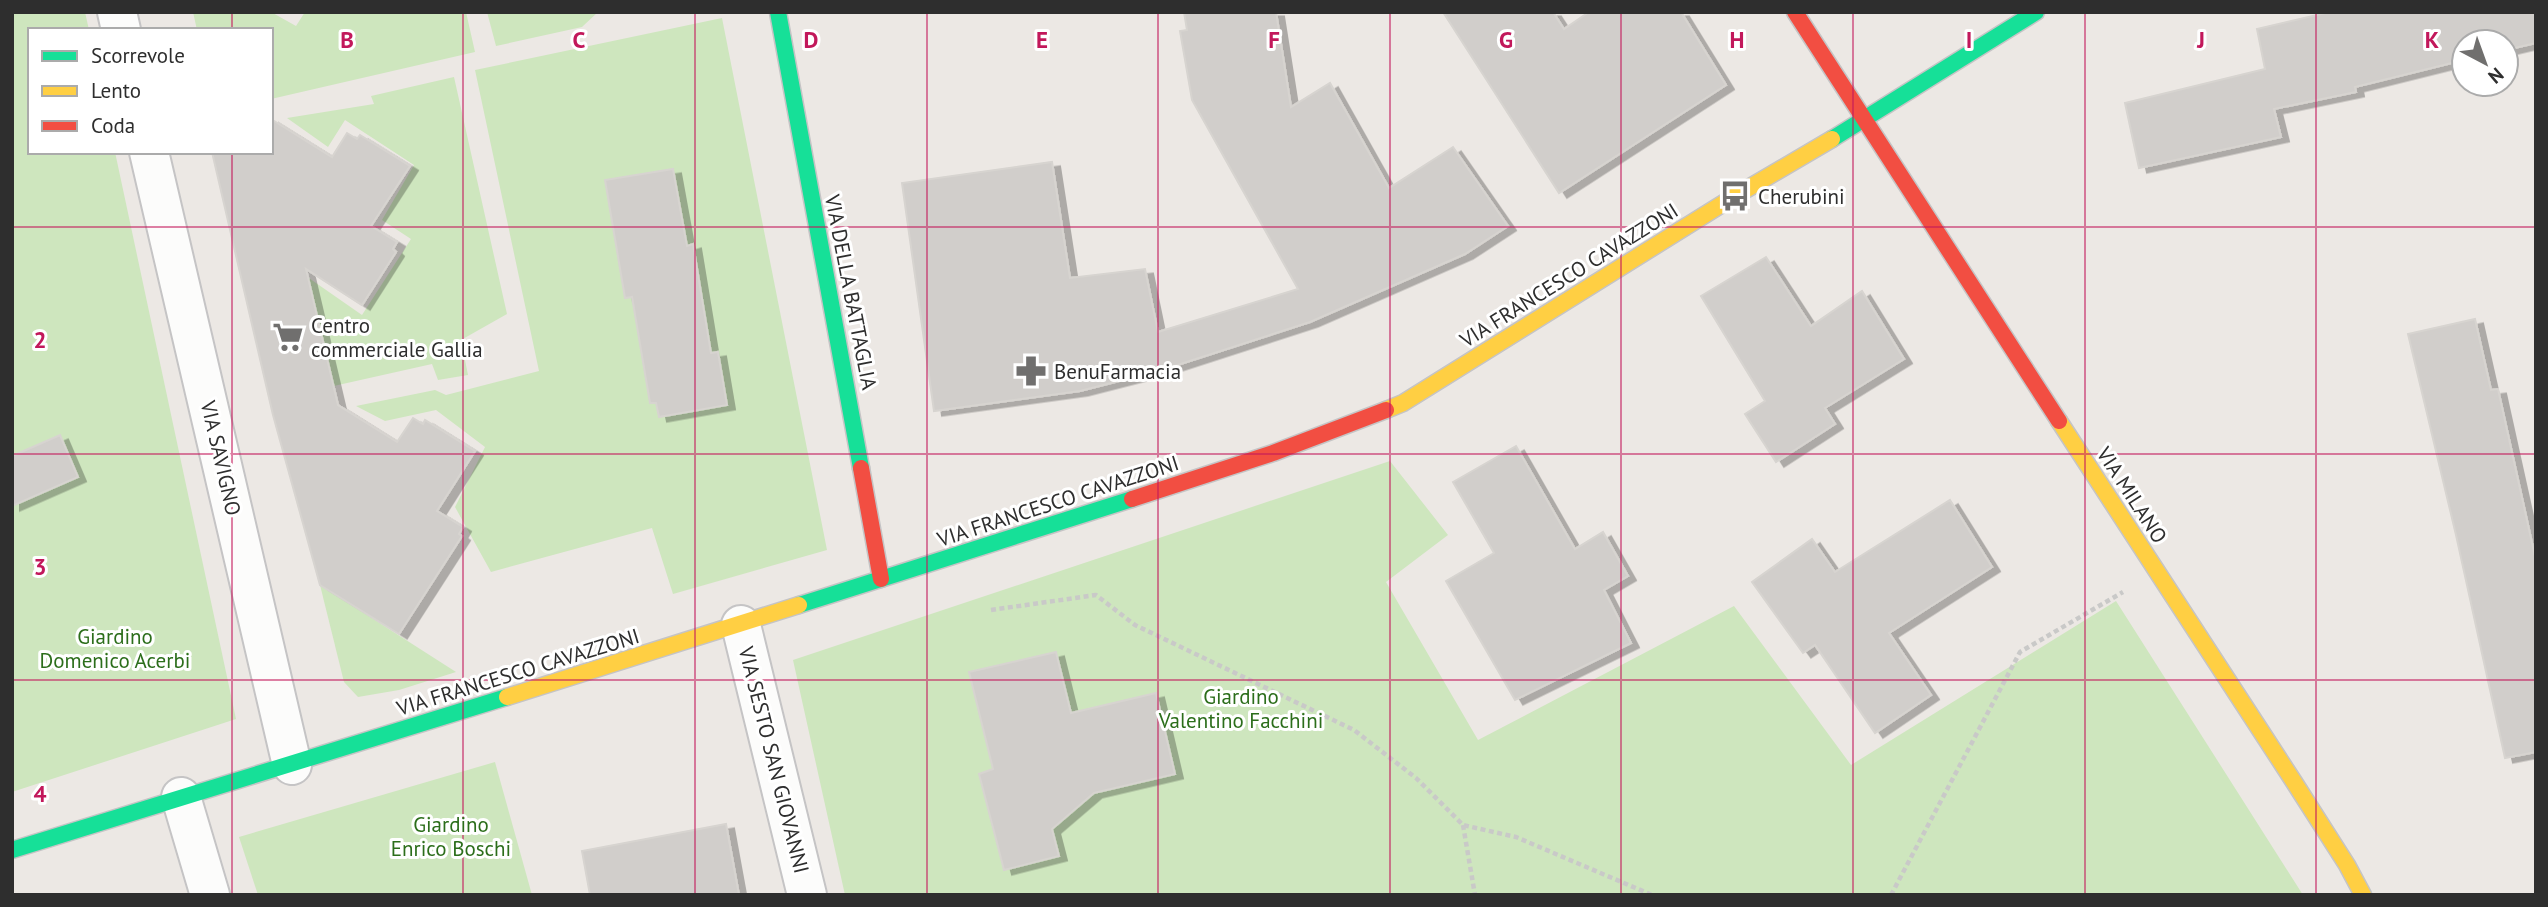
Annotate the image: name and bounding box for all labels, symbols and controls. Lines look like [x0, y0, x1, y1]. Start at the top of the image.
text: B [340, 25, 354, 54]
text: C [573, 25, 586, 54]
text: D [804, 25, 818, 54]
text: E [1036, 25, 1048, 54]
text: F [1268, 25, 1280, 54]
text: G [1499, 25, 1513, 54]
text: H [1730, 25, 1744, 54]
text: I [1966, 25, 1972, 54]
text: J [2196, 25, 2205, 54]
text: K [2425, 25, 2439, 54]
legend [28, 28, 273, 154]
north arrow [2450, 28, 2520, 98]
text: Scorrevole [91, 42, 185, 69]
text: N [2484, 63, 2509, 89]
text: Lento [91, 77, 141, 104]
text: Coda [91, 112, 135, 139]
bus stop icon: Cherubini [1718, 179, 1752, 213]
place label: Cherubini [1758, 183, 1845, 210]
street label: VIA DELLA BATTAGLIA [819, 191, 883, 393]
street label: VIA FRANCESCO CAVAZZONI [1454, 197, 1683, 354]
place label: Centro commerciale Gallia [311, 312, 483, 363]
supermarket icon: Centro commerciale Gallia [271, 320, 305, 354]
text: 2 [33, 325, 47, 354]
pharmacy icon: BenuFarmacia [1014, 354, 1048, 388]
place label: BenuFarmacia [1054, 358, 1181, 385]
street label: VIA SAVIGNO [194, 397, 247, 518]
street label: VIA MILANO [2090, 441, 2173, 548]
street label: VIA FRANCESCO CAVAZZONI [933, 449, 1182, 553]
text: 3 [33, 552, 47, 581]
street label: VIA FRANCESCO CAVAZZONI [392, 622, 643, 722]
park label: Giardino Domenico Acerbi [40, 623, 190, 674]
street label: VIA SESTO SAN GIOVANNI [732, 643, 815, 876]
park label: Giardino Valentino Facchini [1158, 683, 1323, 734]
text: 4 [33, 779, 47, 808]
park label: Giardino Enrico Boschi [391, 811, 511, 862]

